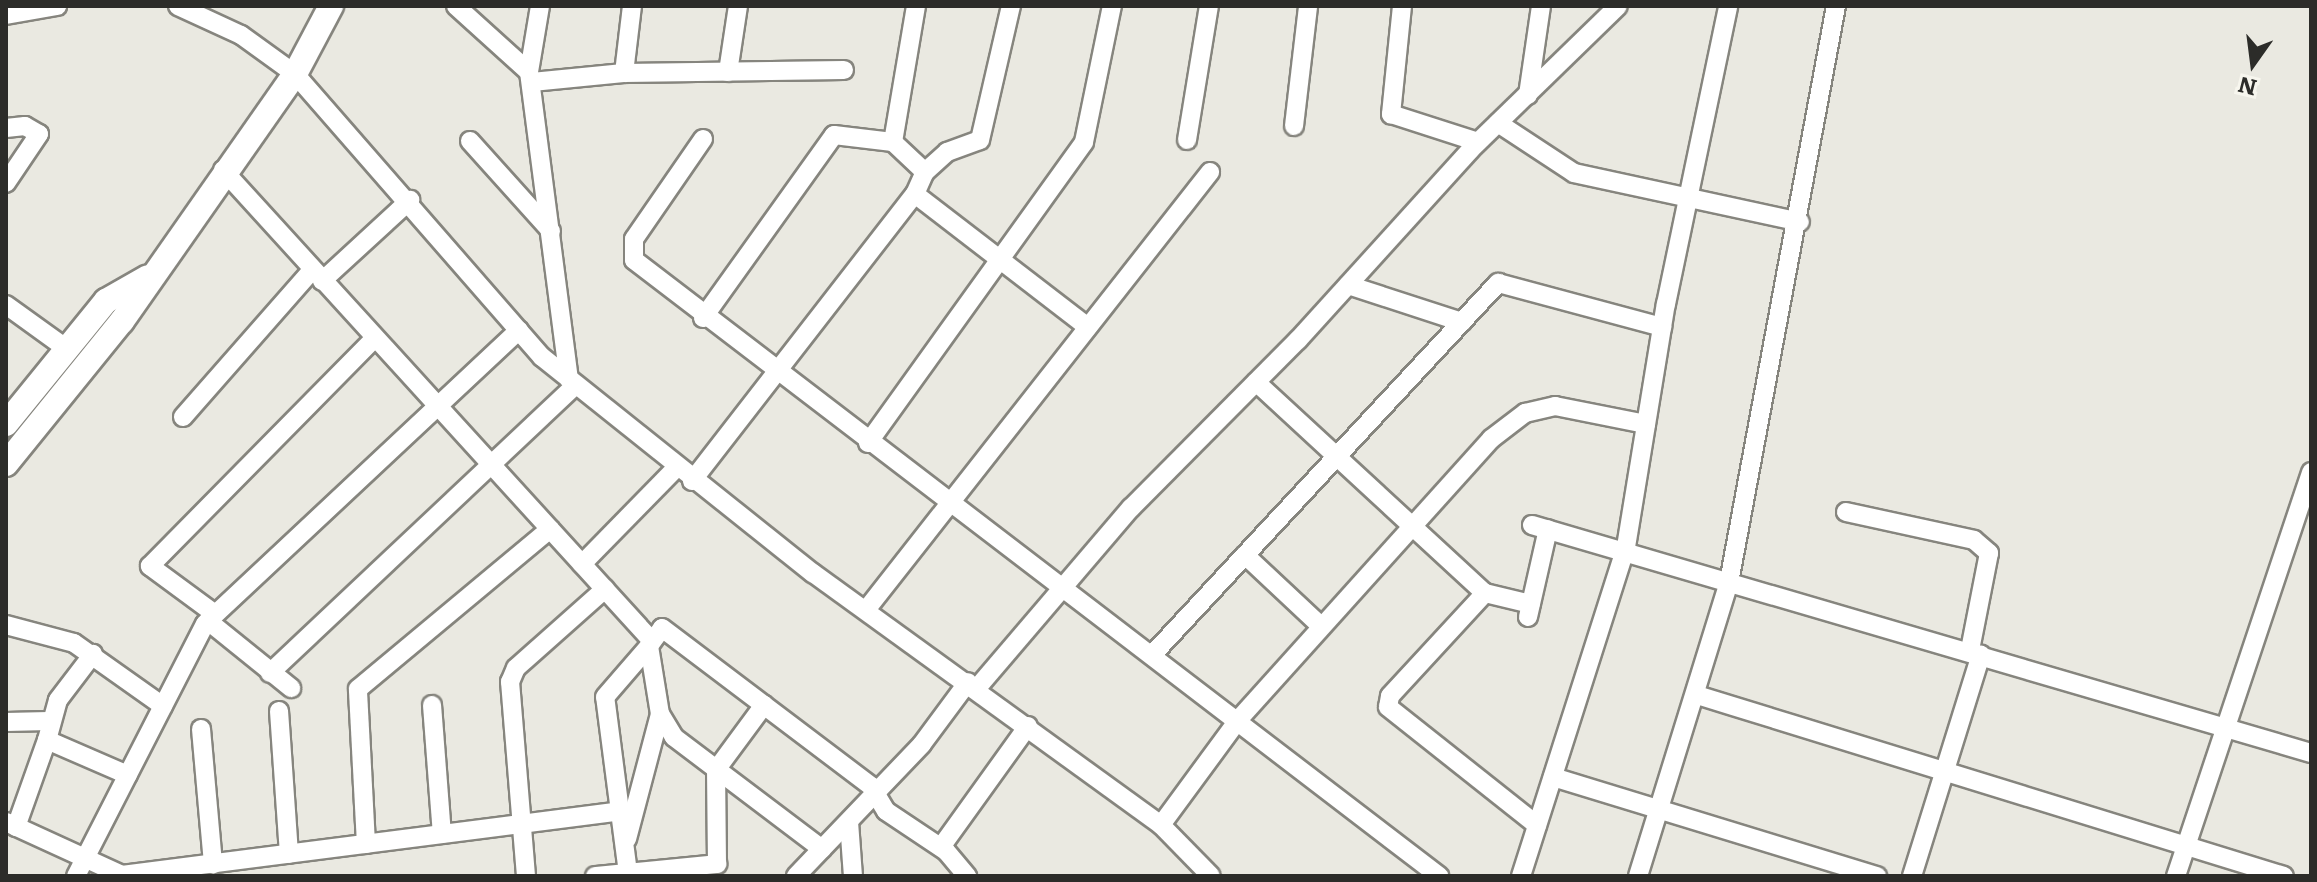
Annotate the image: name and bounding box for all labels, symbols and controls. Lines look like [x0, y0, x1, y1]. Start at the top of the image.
north arrow [2213, 24, 2293, 104]
text: N [2234, 70, 2260, 106]

